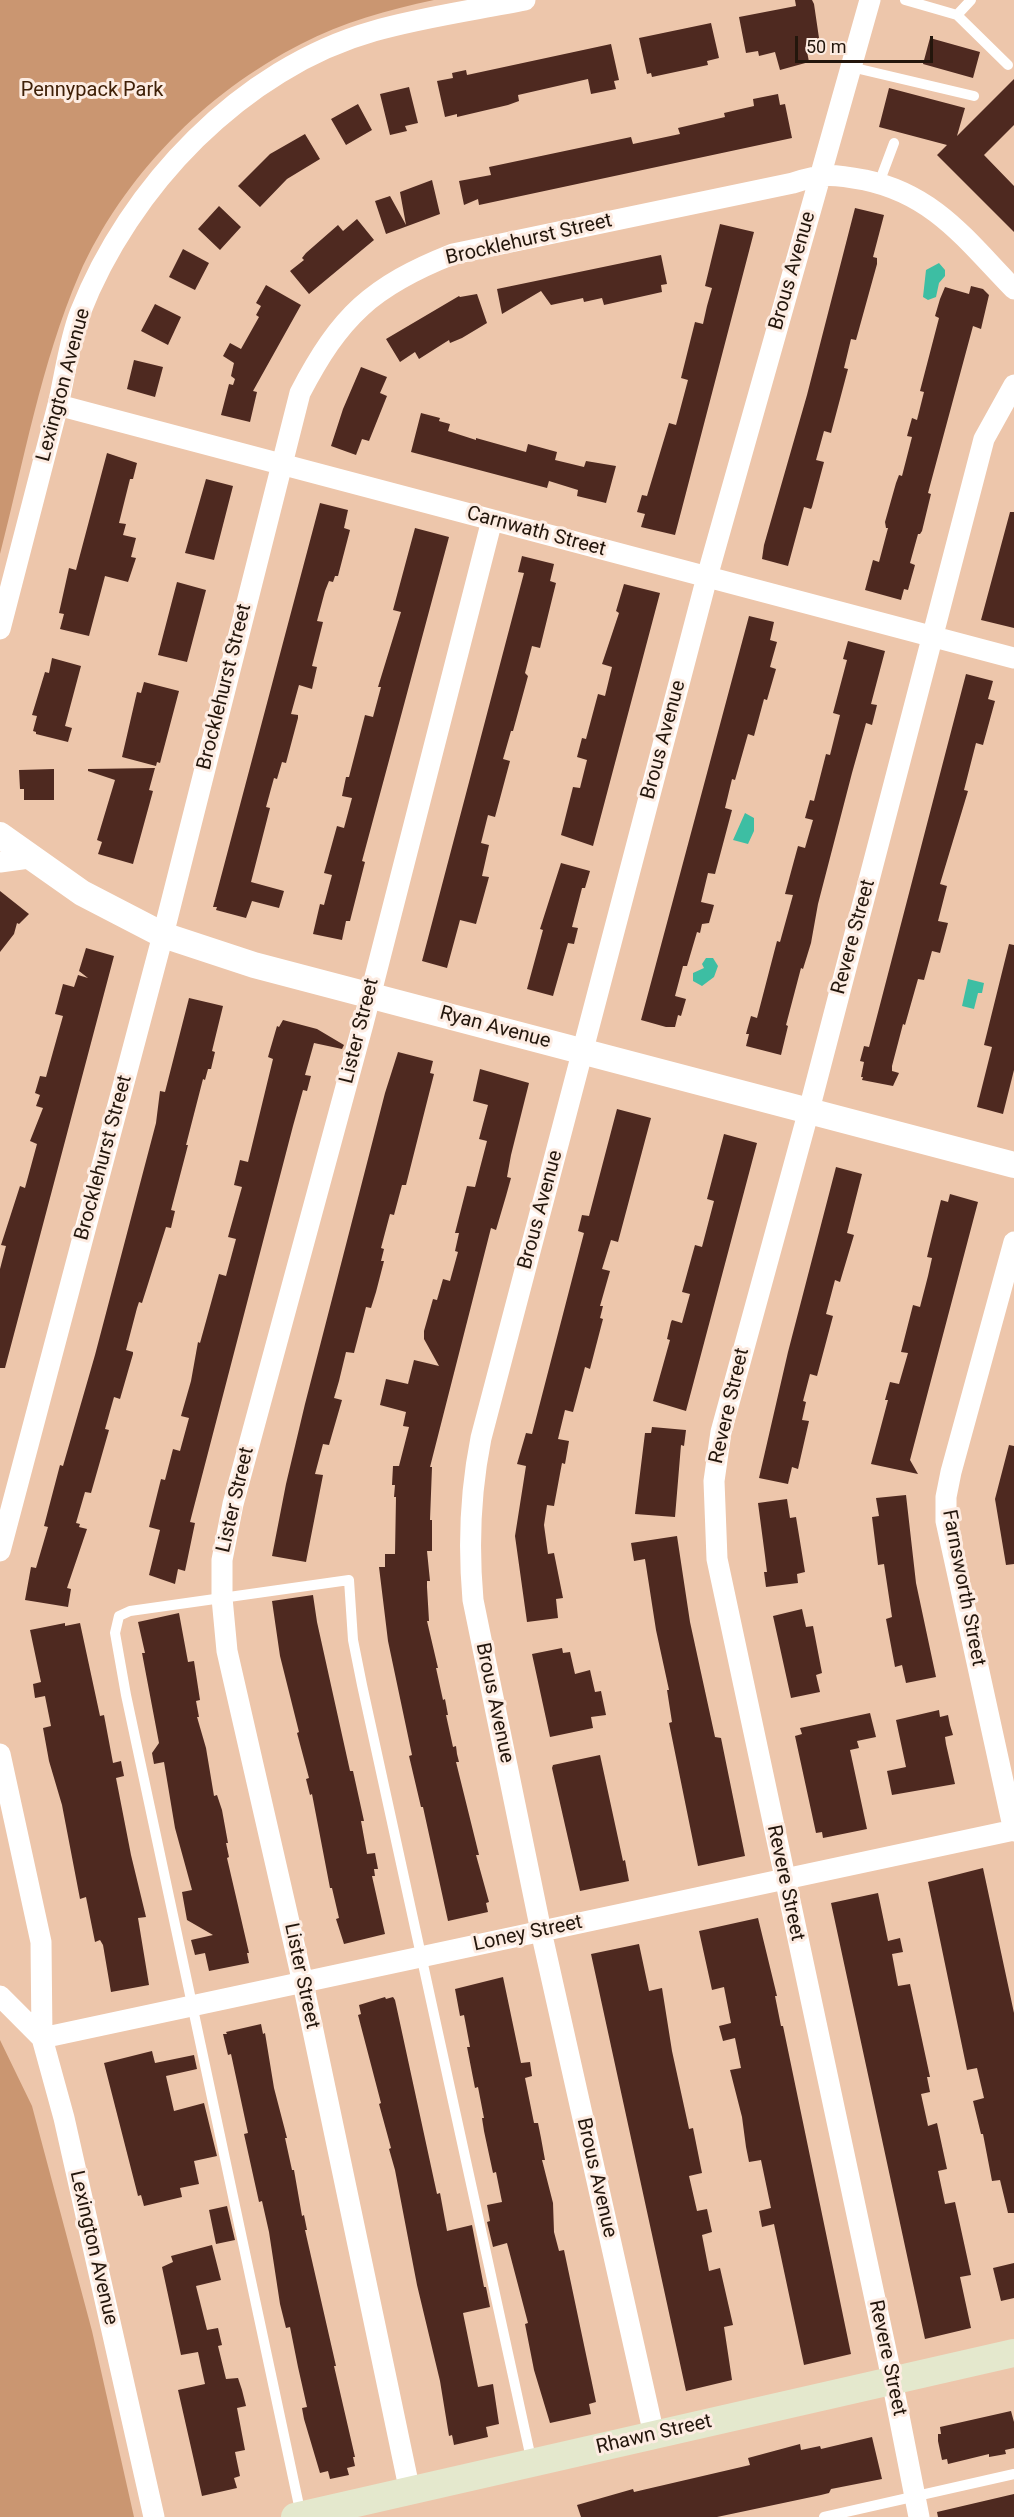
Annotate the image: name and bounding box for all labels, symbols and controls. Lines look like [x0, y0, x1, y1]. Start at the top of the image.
scale bar [798, 24, 936, 62]
text: 50 m [806, 36, 846, 57]
park label: Pennypack Park [21, 79, 163, 103]
street label: Brocklehurst Street [444, 209, 614, 271]
street label: Brous Avenue [765, 209, 821, 333]
street label: Lexington Avenue [32, 306, 96, 464]
street label: Carnwath Street [464, 502, 608, 562]
street label: Brocklehurst Street [193, 602, 257, 772]
street label: Brous Avenue [637, 678, 691, 802]
street label: Revere Street [827, 877, 881, 997]
street label: Lister Street [335, 976, 385, 1086]
street label: Ryan Avenue [437, 1002, 553, 1054]
street label: Brocklehurst Street [70, 1073, 138, 1243]
street label: Brous Avenue [514, 1148, 568, 1272]
street label: Revere Street [705, 1346, 755, 1466]
street label: Lister Street [212, 1445, 260, 1555]
street label: Farnsworth Street [936, 1508, 990, 1668]
street label: Brous Avenue [470, 1641, 518, 1765]
street label: Revere Street [761, 1823, 809, 1943]
street label: Loney Street [471, 1911, 585, 1957]
street label: Lister Street [278, 1921, 324, 2031]
street label: Brous Avenue [571, 2116, 621, 2240]
street label: Lexington Avenue [64, 2169, 122, 2327]
street label: Revere Street [863, 2298, 911, 2418]
street label: Rhawn Street [594, 2410, 714, 2460]

